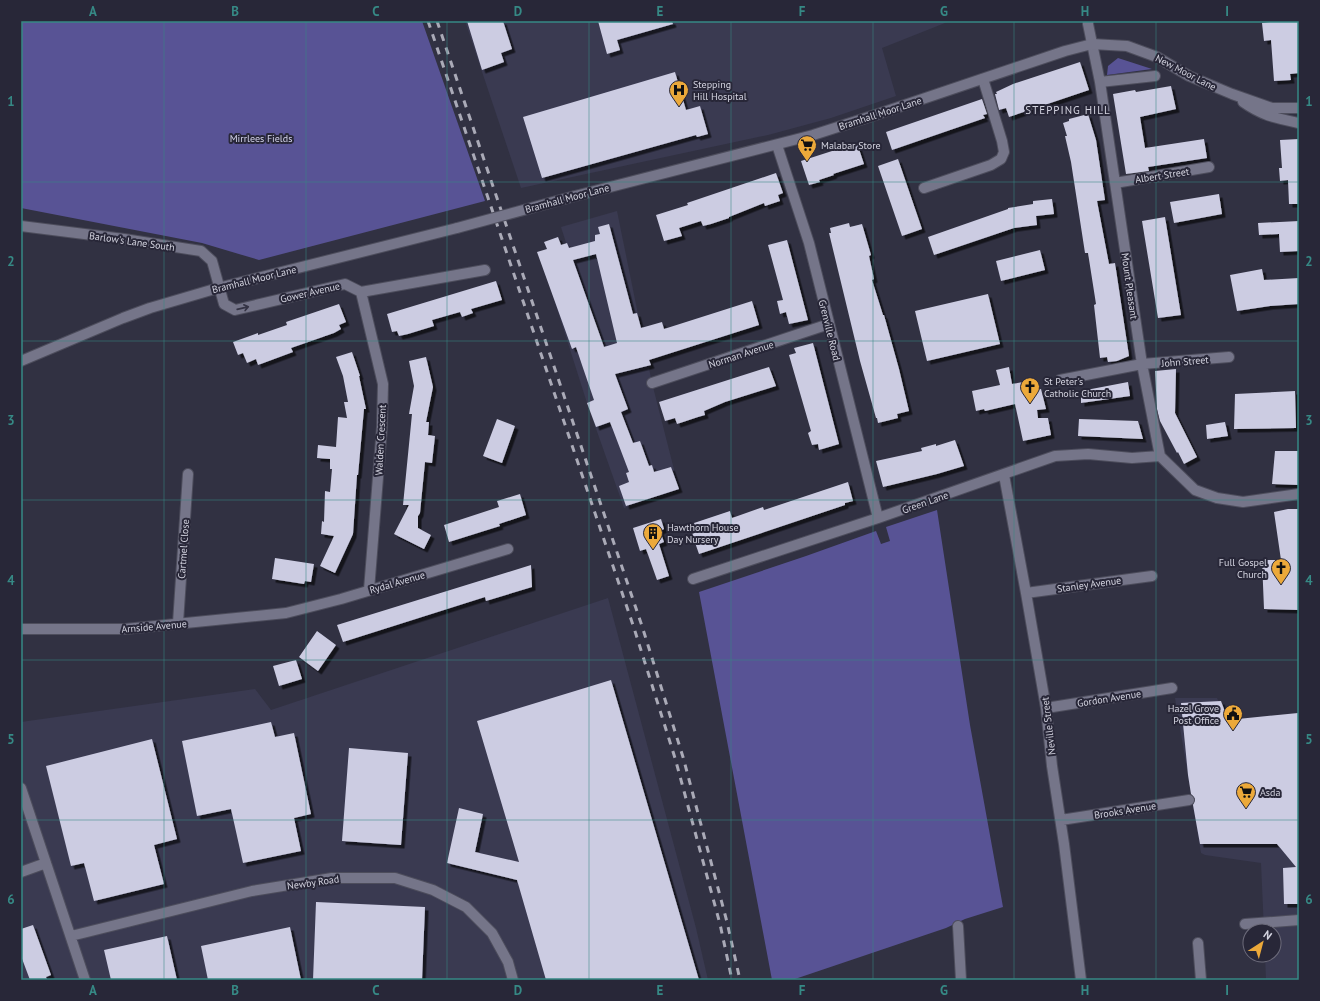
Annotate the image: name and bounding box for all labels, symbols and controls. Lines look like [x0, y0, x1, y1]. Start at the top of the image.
text: A [89, 3, 97, 20]
text: B [231, 3, 239, 20]
text: C [372, 3, 380, 20]
text: D [514, 3, 522, 20]
text: E [657, 3, 664, 20]
text: F [799, 3, 806, 20]
text: G [940, 3, 948, 20]
text: H [1081, 3, 1089, 20]
text: I [1225, 3, 1229, 20]
street label: New Moor Lane [1153, 52, 1218, 93]
place label: Stepping Hill Hospital [693, 78, 747, 103]
hospital icon: Stepping Hill Hospital [668, 79, 690, 107]
text: 1 [7, 93, 15, 110]
text: 1 [1305, 93, 1313, 110]
street label: Bramhall Moor Lane [837, 94, 923, 133]
district label: STEPPING HILL [1025, 103, 1111, 117]
park label: Mirrlees Fields [230, 132, 292, 145]
supermarket icon: Malabar Store [796, 134, 818, 162]
place label: Malabar Store [821, 139, 881, 152]
street label: Albert Street [1134, 165, 1191, 186]
street label: Bramhall Moor Lane [524, 181, 611, 216]
street label: Barlow's Lane South [88, 229, 176, 254]
street label: Mount Pleasant [1118, 252, 1141, 321]
text: 2 [7, 253, 15, 270]
text: 2 [1305, 253, 1313, 270]
street label: Bramhall Moor Lane [211, 263, 298, 296]
street label: Gower Avenue [279, 279, 341, 306]
street label: Grenville Road [816, 298, 843, 362]
one-way arrow [237, 304, 250, 312]
street label: Norman Avenue [707, 338, 775, 371]
street label: John Street [1160, 353, 1210, 370]
place label: St Peter's Catholic Church [1044, 375, 1111, 400]
church icon: St Peter's Catholic Church [1019, 376, 1041, 404]
street label: Walden Crescent [372, 404, 389, 476]
text: 3 [7, 412, 15, 429]
text: 3 [1305, 412, 1313, 429]
street label: Green Lane [900, 488, 950, 516]
street label: Cartmel Close [175, 519, 192, 579]
place label: Hawthorn House Day Nursery [667, 521, 739, 546]
building icon: Hawthorn House Day Nursery [642, 522, 664, 550]
place label: Full Gospel Church [1219, 556, 1267, 581]
church icon: Full Gospel Church [1270, 557, 1292, 585]
street label: Rydal Avenue [368, 568, 426, 597]
text: 4 [7, 572, 15, 589]
text: 4 [1305, 572, 1313, 589]
street label: Stanley Avenue [1056, 574, 1122, 595]
street label: Arnside Avenue [121, 617, 187, 636]
street label: Gordon Avenue [1076, 687, 1142, 710]
street label: Neville Street [1038, 696, 1058, 756]
place label: Hazel Grove Post Office [1168, 702, 1219, 727]
public building icon: Hazel Grove Post Office [1222, 703, 1244, 731]
text: 5 [7, 731, 15, 748]
text: 5 [1305, 731, 1313, 748]
supermarket icon: Asda [1235, 781, 1257, 809]
place label: Asda [1260, 786, 1280, 799]
street label: Brooks Avenue [1093, 799, 1157, 822]
street label: Newby Road [286, 872, 340, 893]
text: 6 [7, 891, 15, 908]
text: 6 [1305, 891, 1313, 908]
north arrow [1242, 923, 1282, 963]
text: N [1261, 927, 1275, 943]
text: A [89, 982, 97, 999]
text: B [231, 982, 239, 999]
text: C [372, 982, 380, 999]
text: D [514, 982, 522, 999]
text: E [657, 982, 664, 999]
text: F [799, 982, 806, 999]
text: G [940, 982, 948, 999]
text: H [1081, 982, 1089, 999]
text: I [1225, 982, 1229, 999]

